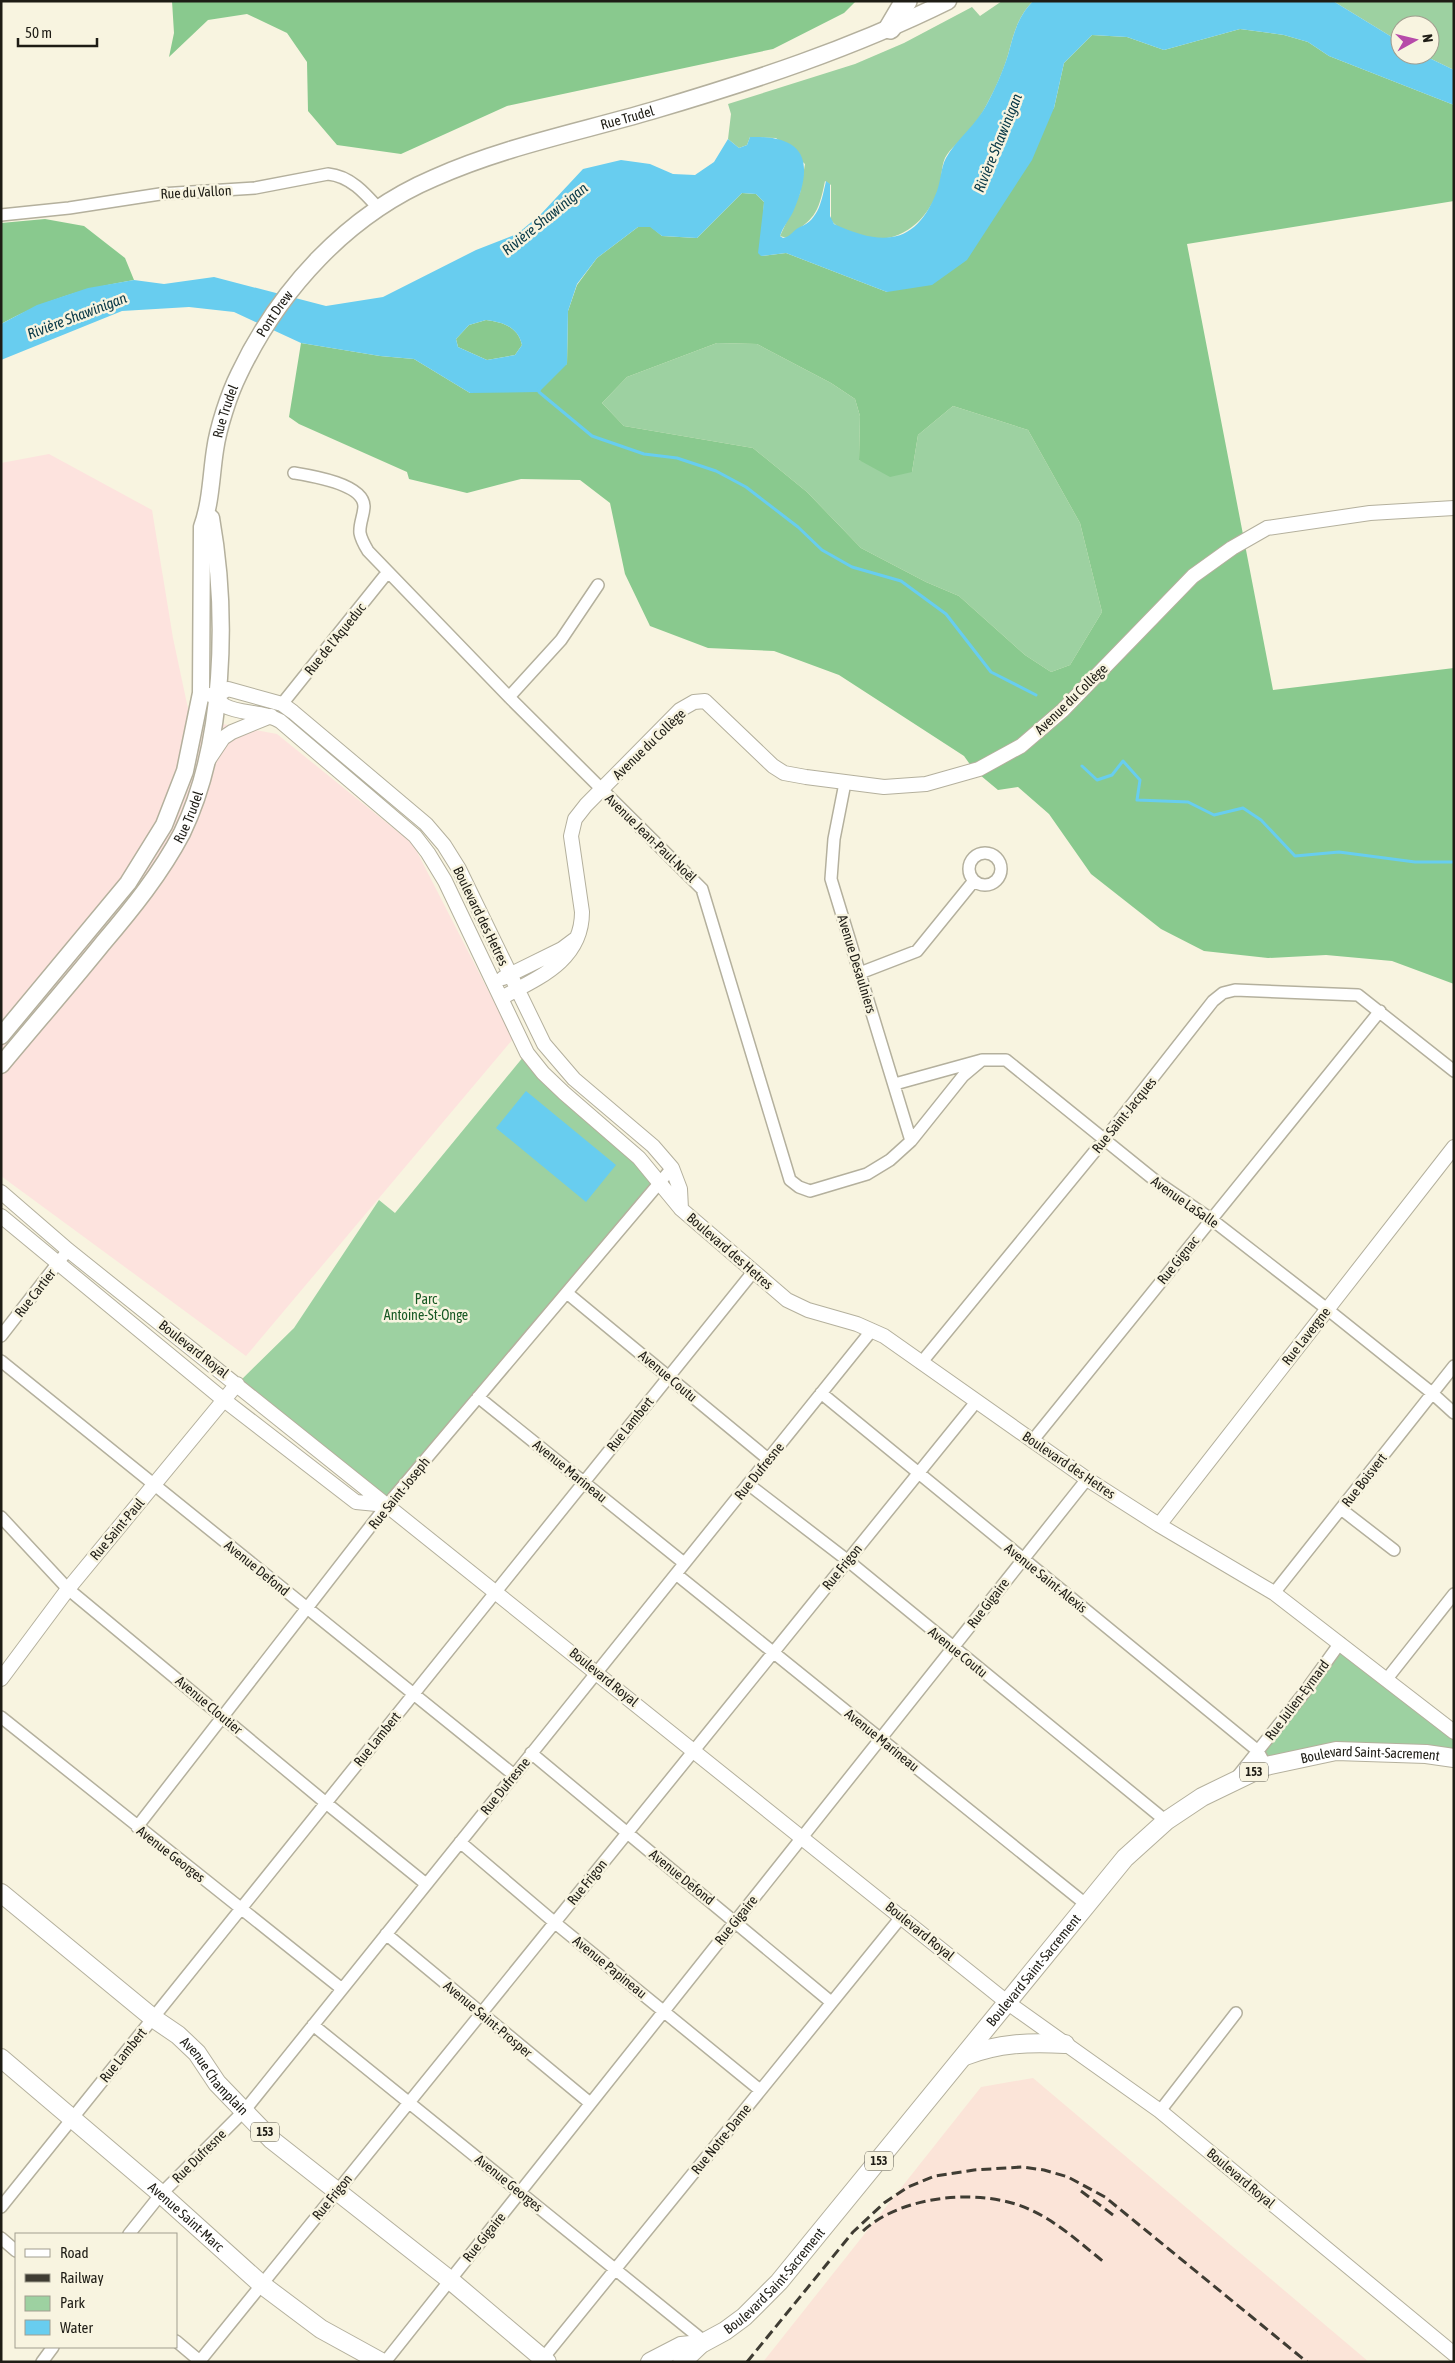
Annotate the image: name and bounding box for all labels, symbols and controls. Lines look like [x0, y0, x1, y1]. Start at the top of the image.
scale bar [18, 15, 96, 47]
north arrow [1390, 15, 1440, 65]
text: 50 m [25, 24, 52, 41]
text: N [1419, 33, 1436, 43]
water label: Rivière Shawinigan [970, 91, 1025, 195]
street label: Rue Trudel [599, 102, 656, 133]
water label: Rivière Shawinigan [499, 179, 591, 258]
street label: Rue du Vallon [160, 182, 232, 202]
street label: Pont Drew [253, 287, 296, 340]
water label: Rivière Shawinigan [25, 289, 129, 342]
street label: Rue Trudel [209, 382, 241, 439]
street label: Rue de l'Aqueduc [301, 599, 369, 678]
street label: Avenue du Collège [1031, 660, 1111, 738]
street label: Avenue du Collège [609, 705, 689, 783]
street label: Rue Trudel [170, 789, 206, 846]
street label: Avenue Jean-Paul-Noël [602, 790, 700, 886]
street label: Boulevard des Hetres [450, 864, 512, 968]
street label: Avenue Desaulniers [834, 913, 880, 1015]
street label: Rue Saint-Jacques [1089, 1074, 1159, 1156]
street label: Avenue LaSalle [1148, 1173, 1222, 1231]
street label: Boulevard des Hetres [684, 1209, 776, 1293]
street label: Rue Gignac [1154, 1232, 1203, 1287]
street label: Rue Cartier [11, 1265, 59, 1320]
park label: Parc Antoine-St-Onge [384, 1291, 468, 1323]
street label: Rue Lavergne [1279, 1304, 1333, 1368]
street label: Boulevard Royal [156, 1317, 232, 1381]
street label: Avenue Coutu [636, 1347, 700, 1405]
street label: Rue Lambert [603, 1394, 657, 1454]
street label: Boulevard des Hetres [1020, 1428, 1118, 1502]
street label: Avenue Marineau [530, 1436, 610, 1506]
street label: Rue Dufresne [731, 1439, 787, 1503]
street label: Rue Boisvert [1338, 1450, 1390, 1510]
street label: Rue Saint-Joseph [365, 1454, 433, 1532]
street label: Rue Saint-Paul [87, 1495, 148, 1563]
street label: Avenue Defond [221, 1537, 293, 1599]
street label: Avenue Saint-Alexis [1002, 1540, 1090, 1616]
street label: Rue Frigon [819, 1541, 865, 1593]
street label: Rue Gigaire [964, 1575, 1012, 1631]
street label: Avenue Coutu [925, 1623, 991, 1681]
street label: Boulevard Royal [566, 1644, 642, 1710]
street label: Rue Julien-Eymard [1262, 1657, 1332, 1743]
street label: Avenue Cloutier [173, 1673, 246, 1738]
street label: Avenue Marineau [842, 1705, 922, 1775]
street label: Rue Lambert [350, 1709, 404, 1769]
street label: Boulevard Saint-Sacrement [1299, 1743, 1441, 1766]
street label: Rue Dufresne [477, 1754, 533, 1818]
road number: 153 [1240, 1762, 1268, 1781]
street label: Avenue Georges [134, 1823, 208, 1885]
street label: Avenue Defond [646, 1846, 718, 1908]
street label: Rue Frigon [564, 1856, 610, 1908]
street label: Rue Gigaire [711, 1892, 761, 1948]
street label: Boulevard Royal [882, 1898, 958, 1964]
street label: Boulevard Saint-Sacrement [983, 1911, 1084, 2030]
street label: Avenue Papineau [570, 1932, 650, 2002]
street label: Avenue Saint-Prosper [441, 1977, 536, 2061]
street label: Rue Lambert [96, 2025, 150, 2085]
street label: Avenue Champlain [177, 2034, 252, 2118]
street label: Rue Notre-Dame [688, 2101, 754, 2177]
road number: 153 [251, 2122, 279, 2142]
street label: Rue Dufresne [169, 2126, 229, 2186]
street label: Boulevard Royal [1204, 2145, 1278, 2211]
street label: Avenue Georges [472, 2151, 546, 2215]
road number: 153 [865, 2152, 893, 2170]
street label: Rue Frigon [309, 2171, 355, 2223]
street label: Avenue Saint-Marc [145, 2179, 228, 2255]
street label: Rue Gigaire [459, 2209, 509, 2265]
street label: Boulevard Saint-Sacrement [721, 2225, 828, 2337]
legend [15, 2233, 178, 2348]
text: Road [60, 2244, 89, 2261]
text: Railway [60, 2269, 104, 2286]
text: Park [60, 2294, 85, 2311]
text: Water [60, 2319, 93, 2336]

